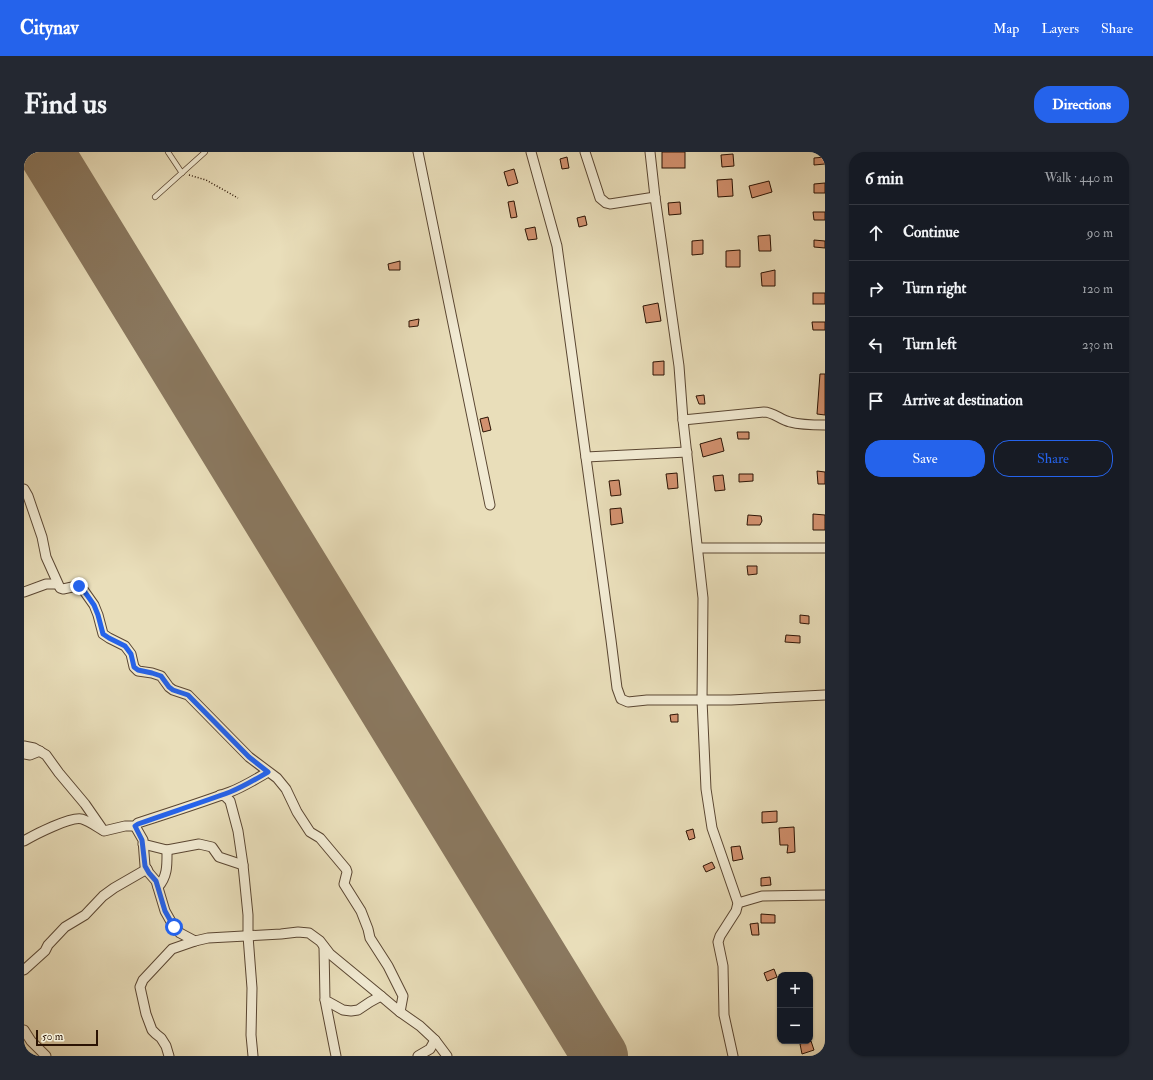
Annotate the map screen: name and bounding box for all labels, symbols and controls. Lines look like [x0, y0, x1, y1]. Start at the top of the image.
text: Citynav [20, 16, 79, 40]
text: Map [993, 20, 1019, 37]
text: Layers [1041, 20, 1079, 37]
text: Share [1101, 20, 1133, 37]
button: Directions [1034, 86, 1129, 123]
text: Find us [24, 87, 107, 122]
text: 6 min [865, 168, 904, 189]
text: Walk · 440 m [1044, 170, 1113, 186]
icon: ahead [865, 222, 887, 244]
text: Continue [903, 223, 959, 242]
text: 90 m [1087, 225, 1113, 241]
icon: right [865, 278, 887, 300]
text: Turn right [903, 279, 966, 298]
text: 120 m [1082, 281, 1113, 297]
icon: left [865, 334, 887, 356]
text: Turn left [903, 335, 957, 354]
text: 230 m [1082, 337, 1113, 353]
icon: arrive [865, 390, 887, 412]
text: Arrive at destination [903, 391, 1023, 410]
button: Save [865, 440, 985, 477]
button: Share [993, 440, 1113, 477]
route end [70, 577, 88, 595]
route start [165, 918, 183, 936]
map controls [777, 972, 813, 1044]
button: + [777, 972, 813, 1008]
button: − [777, 1008, 813, 1044]
scale bar [36, 1028, 98, 1047]
text: 50 m [42, 1030, 63, 1043]

